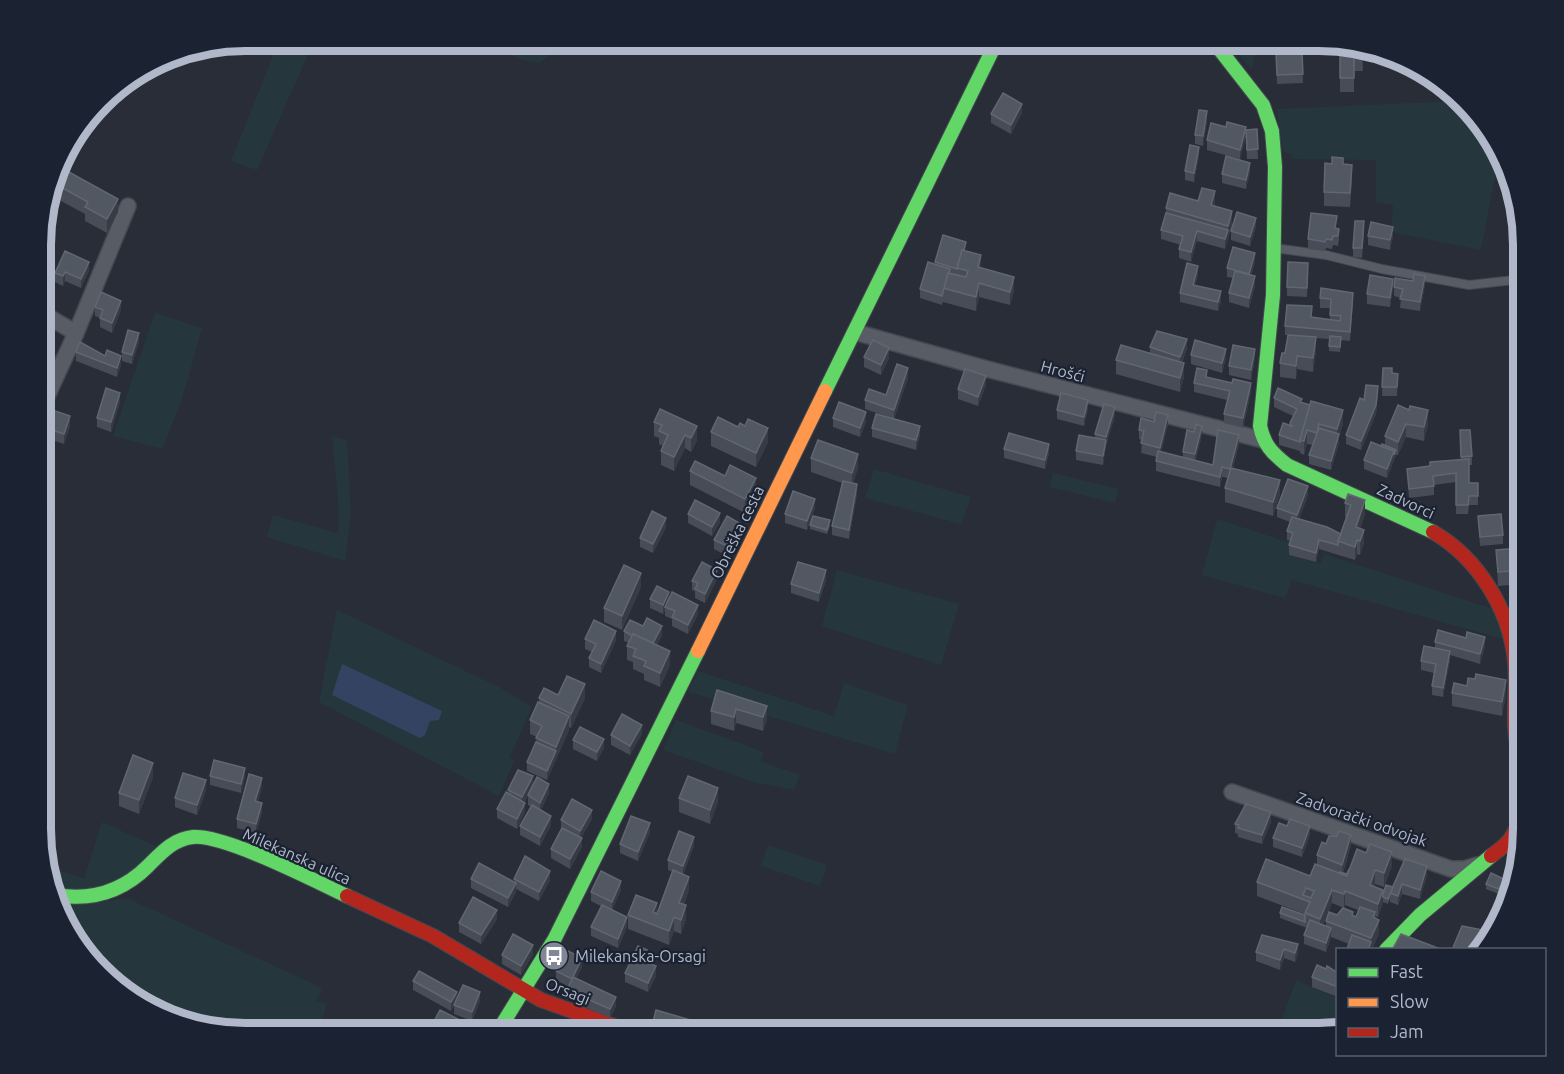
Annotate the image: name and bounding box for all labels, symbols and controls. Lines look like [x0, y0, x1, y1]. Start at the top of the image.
street label: Hrošći [1039, 357, 1087, 385]
street label: Zadvorci [1374, 480, 1438, 522]
street label: Obreška cesta [707, 483, 767, 581]
street label: Zadvorački odvojak [1294, 788, 1430, 850]
street label: Milekanska ulica [240, 824, 354, 888]
bus stop icon: Milekanska-Orsagi [538, 940, 570, 972]
place label: Milekanska-Orsagi [575, 947, 706, 965]
legend [1336, 948, 1546, 1056]
text: Fast [1390, 961, 1423, 981]
street label: Orsagi [543, 974, 593, 1008]
text: Slow [1390, 991, 1429, 1011]
text: Jam [1390, 1021, 1424, 1041]

